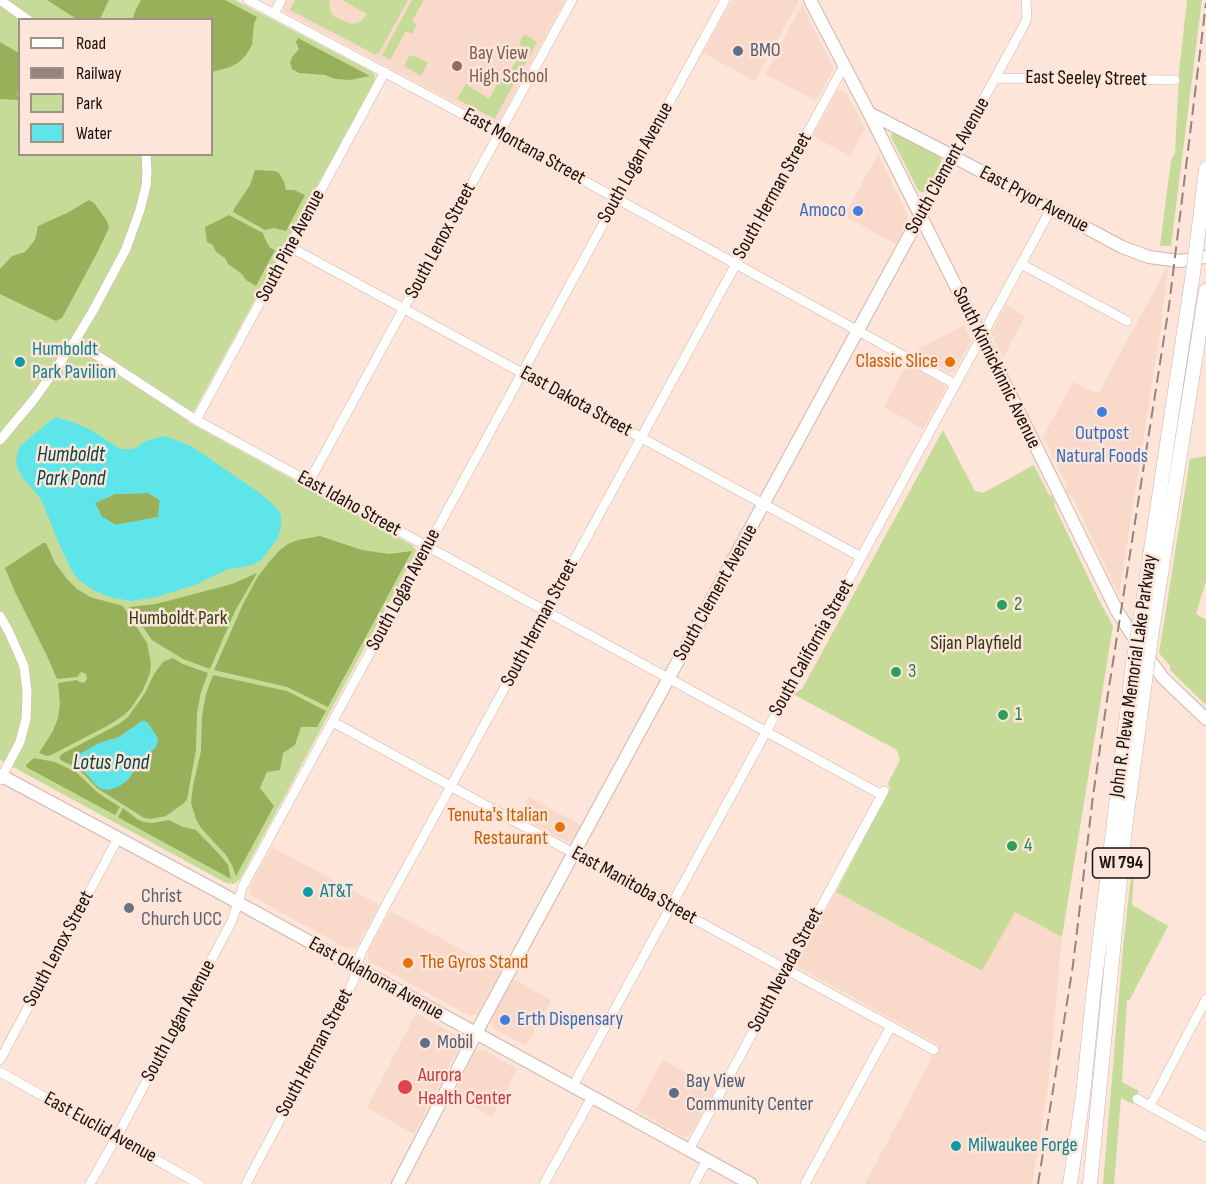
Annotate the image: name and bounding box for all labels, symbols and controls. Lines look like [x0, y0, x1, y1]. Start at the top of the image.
legend [18, 18, 213, 156]
text: Road [76, 33, 106, 54]
place label: BMO [750, 39, 781, 63]
place label: Bay View High School [469, 42, 548, 89]
marker: BMO [731, 44, 745, 58]
marker: Bay View High School [450, 59, 464, 73]
text: Railway [76, 63, 121, 84]
street label: East Seeley Street [1025, 66, 1147, 92]
text: Park [76, 93, 102, 114]
street label: South Clement Avenue [901, 94, 995, 238]
street label: South Logan Avenue [593, 98, 679, 228]
street label: East Montana Street [459, 103, 589, 191]
text: Water [76, 123, 112, 144]
street label: South Herman Street [728, 128, 818, 264]
street label: East Pryor Avenue [975, 161, 1093, 239]
street label: South Lenox Street [400, 179, 482, 303]
street label: South Pine Avenue [251, 186, 331, 306]
place label: Amoco [800, 199, 846, 223]
marker: Amoco [851, 204, 865, 218]
street label: South Kinnickinnic Avenue [946, 283, 1046, 453]
place label: Humboldt Park Pavilion [32, 338, 116, 385]
place label: Classic Slice [855, 350, 938, 374]
marker: Humboldt Park Pavilion [13, 355, 27, 369]
marker: Classic Slice [943, 355, 957, 369]
street label: East Dakota Street [516, 361, 636, 443]
marker: Outpost Natural Foods [1095, 405, 1109, 419]
place label: Outpost Natural Foods [1056, 422, 1148, 469]
water label: Humboldt Park Pond [37, 443, 105, 493]
street label: East Idaho Street [293, 466, 405, 542]
street label: South Clement Avenue [669, 521, 763, 665]
street label: South Logan Avenue [362, 525, 446, 655]
street label: John R. Plewa Memorial Lake Parkway [1105, 553, 1163, 799]
street label: South Herman Street [496, 555, 584, 691]
street label: South California Street [764, 575, 860, 721]
place label: 2 [1014, 593, 1022, 617]
marker: 2 [995, 598, 1009, 612]
park label: Humboldt Park [129, 607, 227, 631]
park label: Sijan Playfield [930, 632, 1022, 656]
place label: 3 [908, 660, 916, 684]
marker: 3 [889, 665, 903, 679]
place label: 1 [1015, 703, 1022, 727]
marker: 1 [996, 708, 1010, 722]
water label: Lotus Pond [73, 751, 149, 777]
place label: Tenuta's Italian Restaurant [447, 804, 548, 851]
marker: Tenuta's Italian Restaurant [553, 820, 567, 834]
place label: 4 [1024, 834, 1032, 858]
marker: 4 [1005, 839, 1019, 853]
street label: East Manitoba Street [567, 842, 701, 930]
road number: WI 794 [1092, 848, 1150, 878]
place label: AT&T [320, 880, 353, 904]
place label: Christ Church UCC [141, 885, 222, 932]
marker: AT&T [301, 885, 315, 899]
street label: South Lenox Street [18, 887, 100, 1011]
marker: Christ Church UCC [122, 901, 136, 915]
street label: South Nevada Street [743, 904, 829, 1036]
street label: East Oklahoma Avenue [304, 932, 448, 1026]
place label: The Gyros Stand [420, 951, 528, 975]
street label: South Logan Avenue [137, 956, 221, 1086]
marker: The Gyros Stand [401, 956, 415, 970]
street label: South Herman Street [271, 985, 359, 1121]
place label: Erth Dispensary [517, 1008, 623, 1032]
marker: Erth Dispensary [498, 1013, 512, 1027]
place label: Mobil [437, 1031, 473, 1055]
marker: Mobil [418, 1036, 432, 1050]
place label: Aurora Health Center [418, 1064, 511, 1111]
place label: Bay View Community Center [686, 1070, 813, 1117]
marker: Aurora Health Center [396, 1078, 414, 1096]
marker: Bay View Community Center [667, 1086, 681, 1100]
street label: East Euclid Avenue [40, 1087, 160, 1169]
place label: Milwaukee Forge [968, 1134, 1078, 1158]
marker: Milwaukee Forge [949, 1139, 963, 1153]

